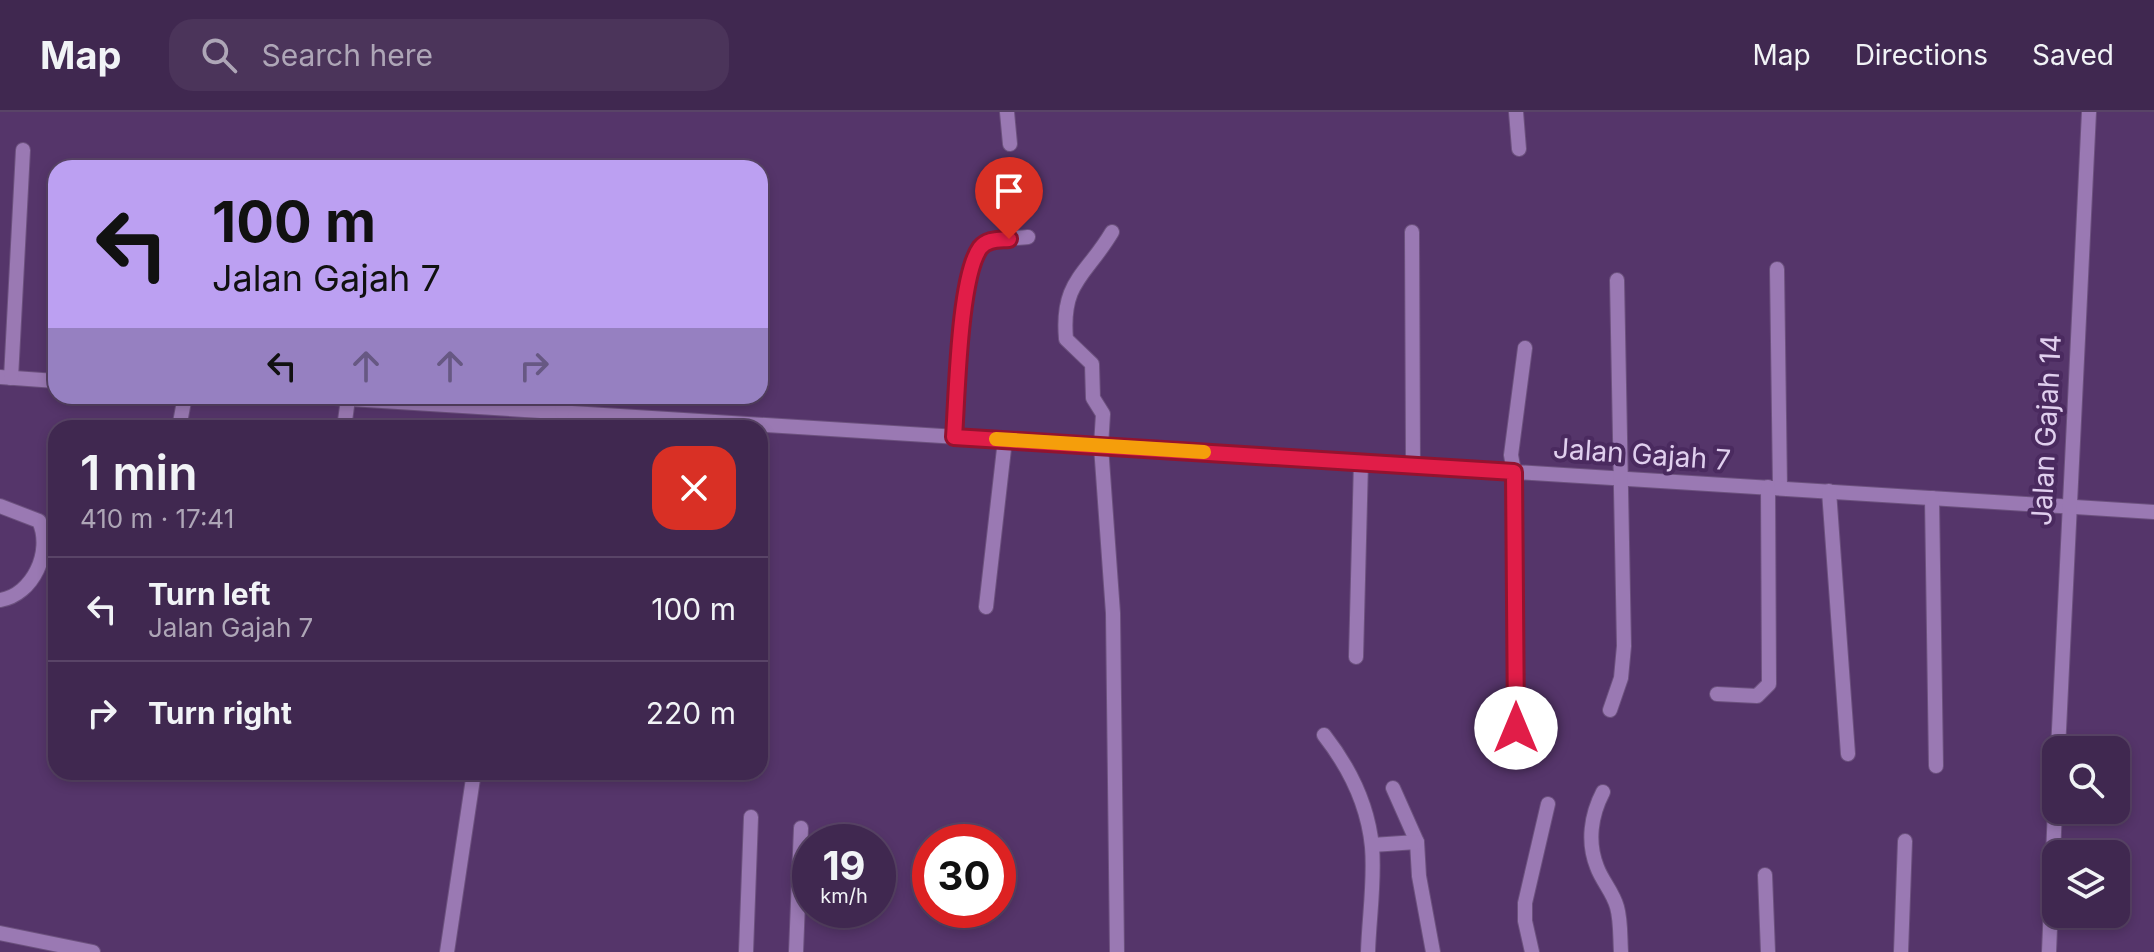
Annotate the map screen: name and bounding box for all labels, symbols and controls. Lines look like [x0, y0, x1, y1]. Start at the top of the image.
search box [169, 19, 729, 91]
text: Map [40, 32, 121, 78]
icon: search [197, 33, 241, 77]
text: Search here [261, 37, 433, 73]
text: Map [1752, 38, 1811, 72]
text: Directions [1855, 38, 1988, 72]
text: Saved [2032, 38, 2114, 72]
pin [975, 157, 1043, 239]
icon: arrive [987, 169, 1031, 213]
text: 100 m [212, 188, 376, 256]
icon: left [80, 192, 184, 296]
text: Jalan Gajah 7 [212, 256, 441, 300]
street label: Jalan Gajah 14 [2024, 333, 2068, 527]
icon: left [260, 344, 304, 388]
icon: ahead [344, 344, 388, 388]
icon: ahead [428, 344, 472, 388]
icon: right [512, 344, 556, 388]
street label: Jalan Gajah 7 [1552, 431, 1732, 477]
text: 1 min [80, 443, 198, 502]
button: close [652, 446, 736, 530]
text: 410 m · 17:41 [80, 503, 234, 534]
text: Turn left [148, 576, 270, 612]
icon: left [80, 587, 124, 631]
text: 100 m [651, 591, 736, 627]
text: Jalan Gajah 7 [148, 612, 313, 643]
position arrow [1474, 686, 1558, 770]
icon: right [80, 691, 124, 735]
text: Turn right [148, 695, 292, 731]
text: 220 m [646, 695, 736, 731]
map controls [2042, 736, 2130, 928]
button: search [2042, 736, 2130, 824]
speed limit sign: 30 [912, 824, 1016, 928]
button: layers [2042, 840, 2130, 928]
text: 19 [822, 841, 866, 890]
text: km/h [820, 884, 868, 908]

